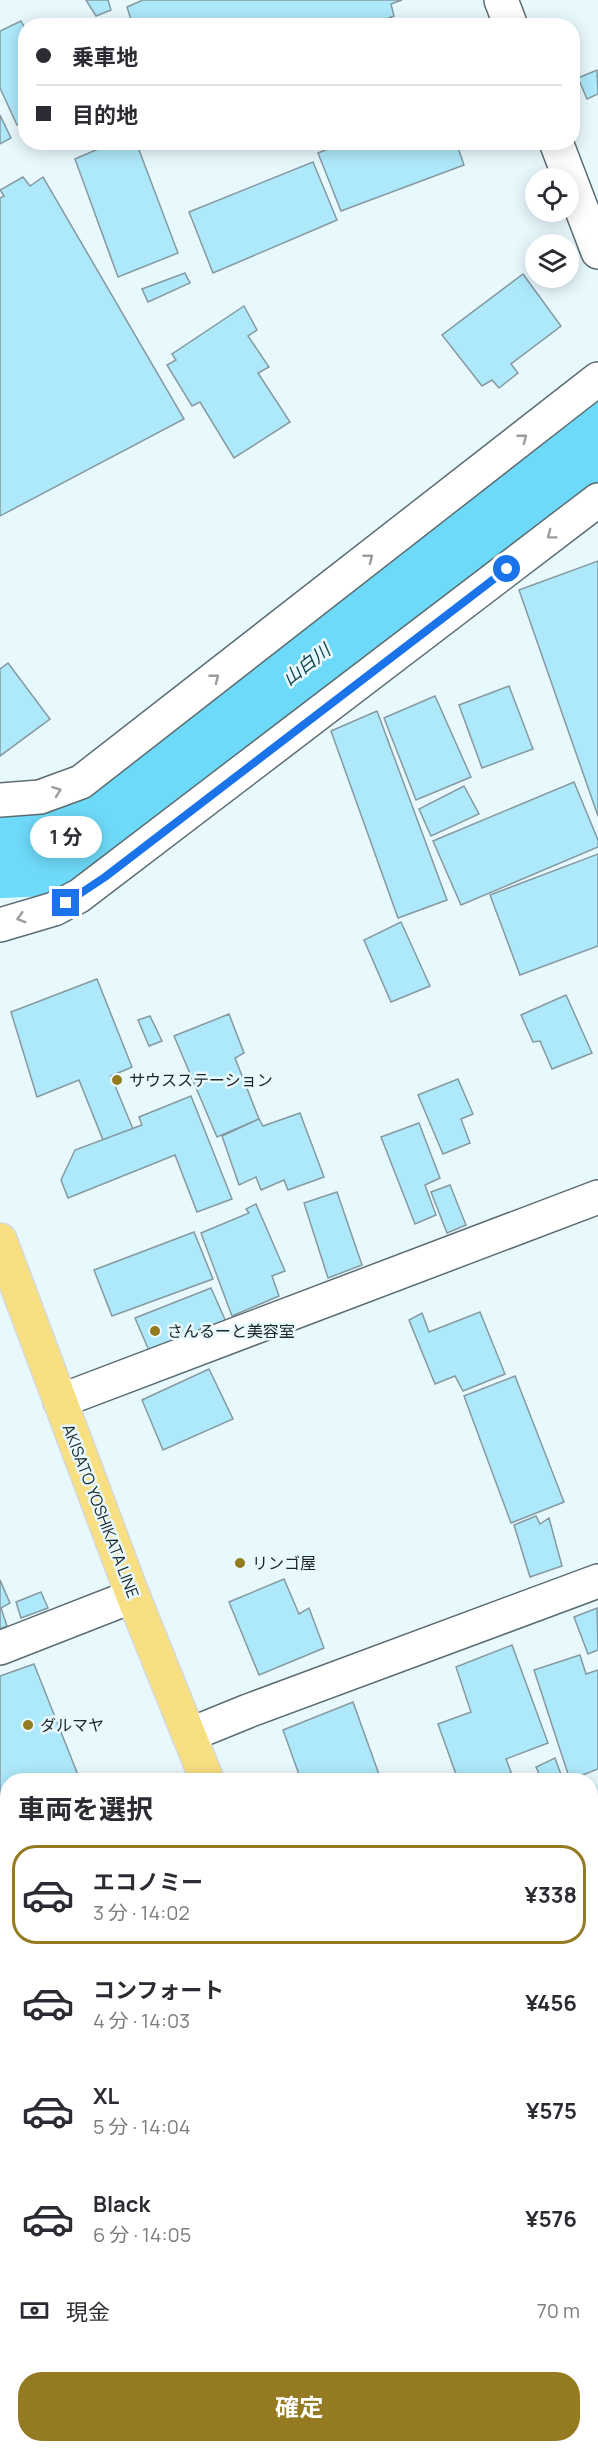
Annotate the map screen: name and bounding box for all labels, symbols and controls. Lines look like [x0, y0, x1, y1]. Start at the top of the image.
text: 乗車地 [72, 42, 138, 72]
text: 目的地 [72, 100, 138, 130]
map controls [525, 168, 579, 288]
button: locate [525, 168, 579, 222]
button: layers [525, 234, 579, 288]
one-way arrow [516, 435, 527, 446]
one-way arrow [547, 528, 558, 539]
one-way arrow [362, 555, 373, 566]
route start [493, 555, 520, 582]
water label: 山白川 [277, 637, 336, 690]
one-way arrow [208, 674, 219, 685]
one-way arrow [51, 785, 62, 798]
callout: 1 分 [30, 816, 102, 858]
text: 1 分 [50, 823, 82, 850]
route end [52, 889, 79, 916]
one-way arrow [16, 910, 26, 923]
place label: サウスステーション [129, 1069, 273, 1091]
marker: サウスステーション [110, 1073, 124, 1087]
place label: さんるーと美容室 [167, 1320, 295, 1342]
marker: さんるーと美容室 [148, 1324, 162, 1338]
street label: AKISATO YOSHIKATA LINE [58, 1421, 144, 1601]
place label: リンゴ屋 [252, 1552, 316, 1574]
marker: リンゴ屋 [233, 1556, 247, 1570]
place label: ダルマヤ [40, 1714, 104, 1736]
marker: ダルマヤ [21, 1718, 35, 1732]
text: 車両を選択 [18, 1790, 153, 1827]
text: エコノミー [93, 1867, 203, 1897]
icon: car [21, 1868, 75, 1922]
text: ¥338 [524, 1880, 577, 1910]
text: 3 分 · 14:02 [93, 1899, 190, 1926]
text: コンフォート [93, 1975, 224, 2005]
icon: car [21, 1976, 75, 2030]
text: ¥456 [525, 1988, 577, 2018]
text: 4 分 · 14:03 [93, 2007, 190, 2034]
text: XL [93, 2081, 119, 2111]
icon: car [21, 2084, 75, 2138]
text: ¥575 [526, 2096, 577, 2126]
text: 5 分 · 14:04 [93, 2113, 191, 2140]
text: Black [93, 2189, 150, 2219]
icon: car [21, 2192, 75, 2246]
text: ¥576 [525, 2204, 577, 2234]
text: 6 分 · 14:05 [93, 2221, 191, 2248]
icon: cash [18, 2294, 51, 2327]
text: 現金 [66, 2297, 110, 2327]
text: 70 m [537, 2297, 580, 2324]
button: 確定 [18, 2372, 580, 2441]

